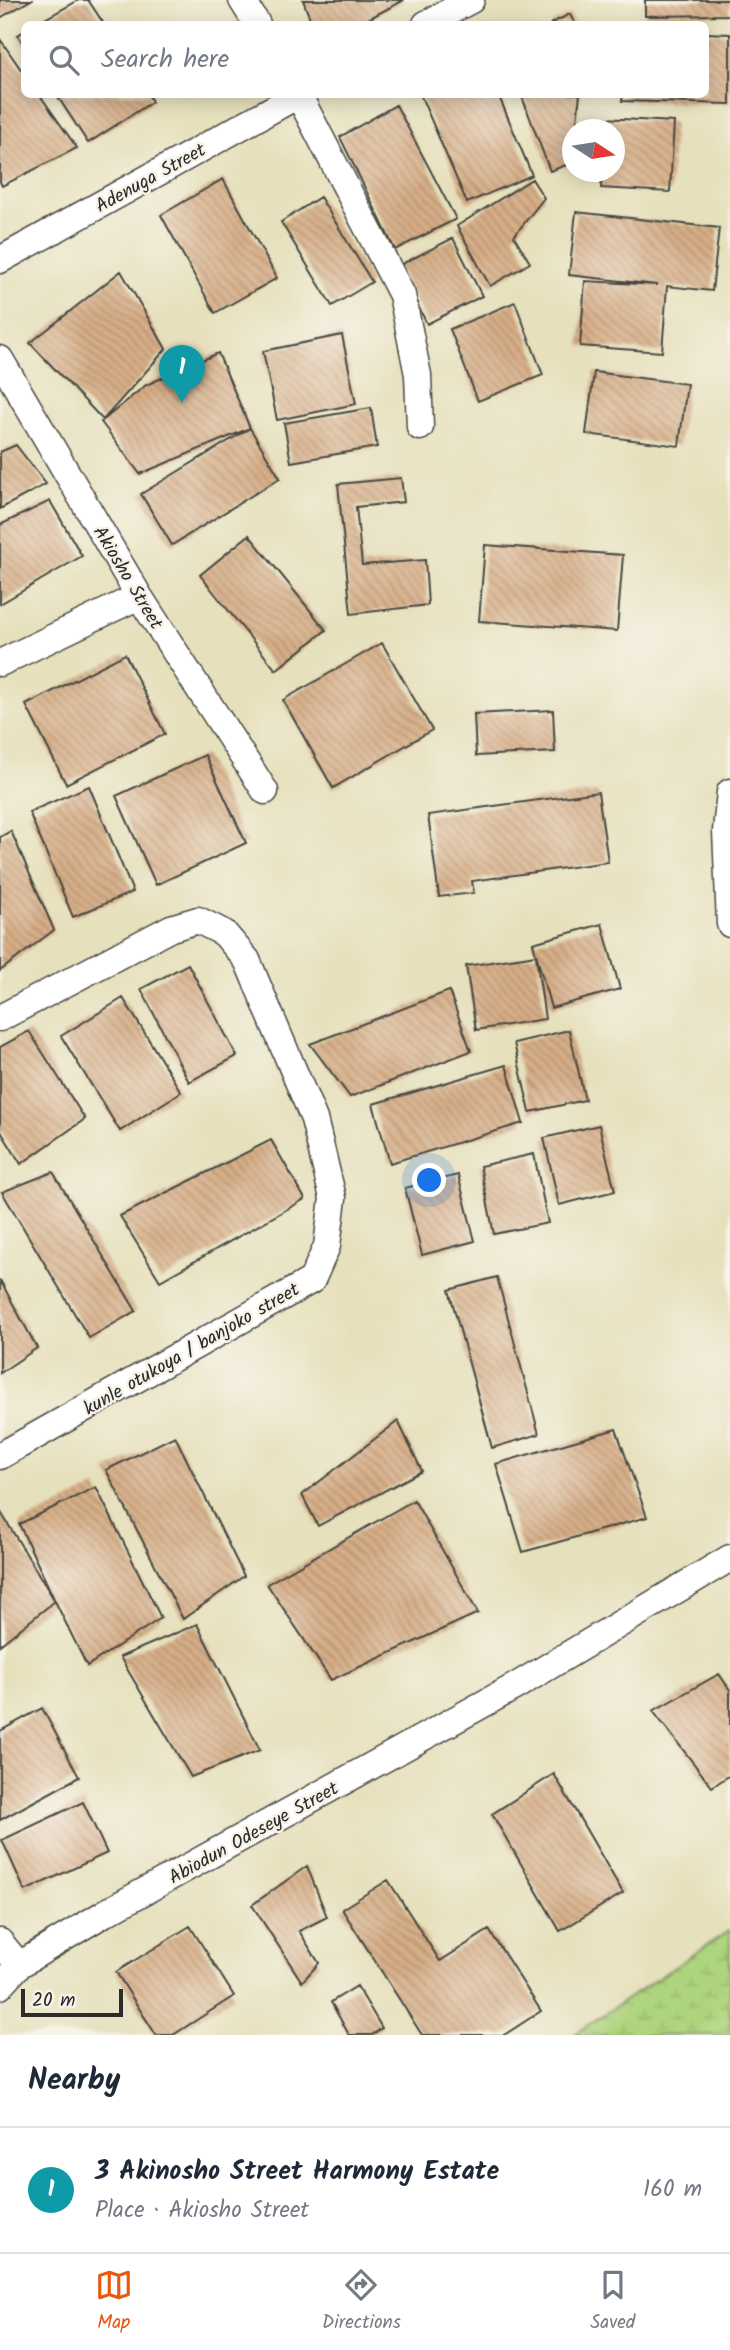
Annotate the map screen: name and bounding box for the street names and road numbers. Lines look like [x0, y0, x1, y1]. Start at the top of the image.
street label: Adenuga Street [90, 136, 212, 222]
street label: Akiosho Street [84, 520, 170, 636]
street label: kunle otukoya / banjoko street [78, 1275, 306, 1424]
street label: Abiodun Odeseye Street [163, 1774, 345, 1893]

